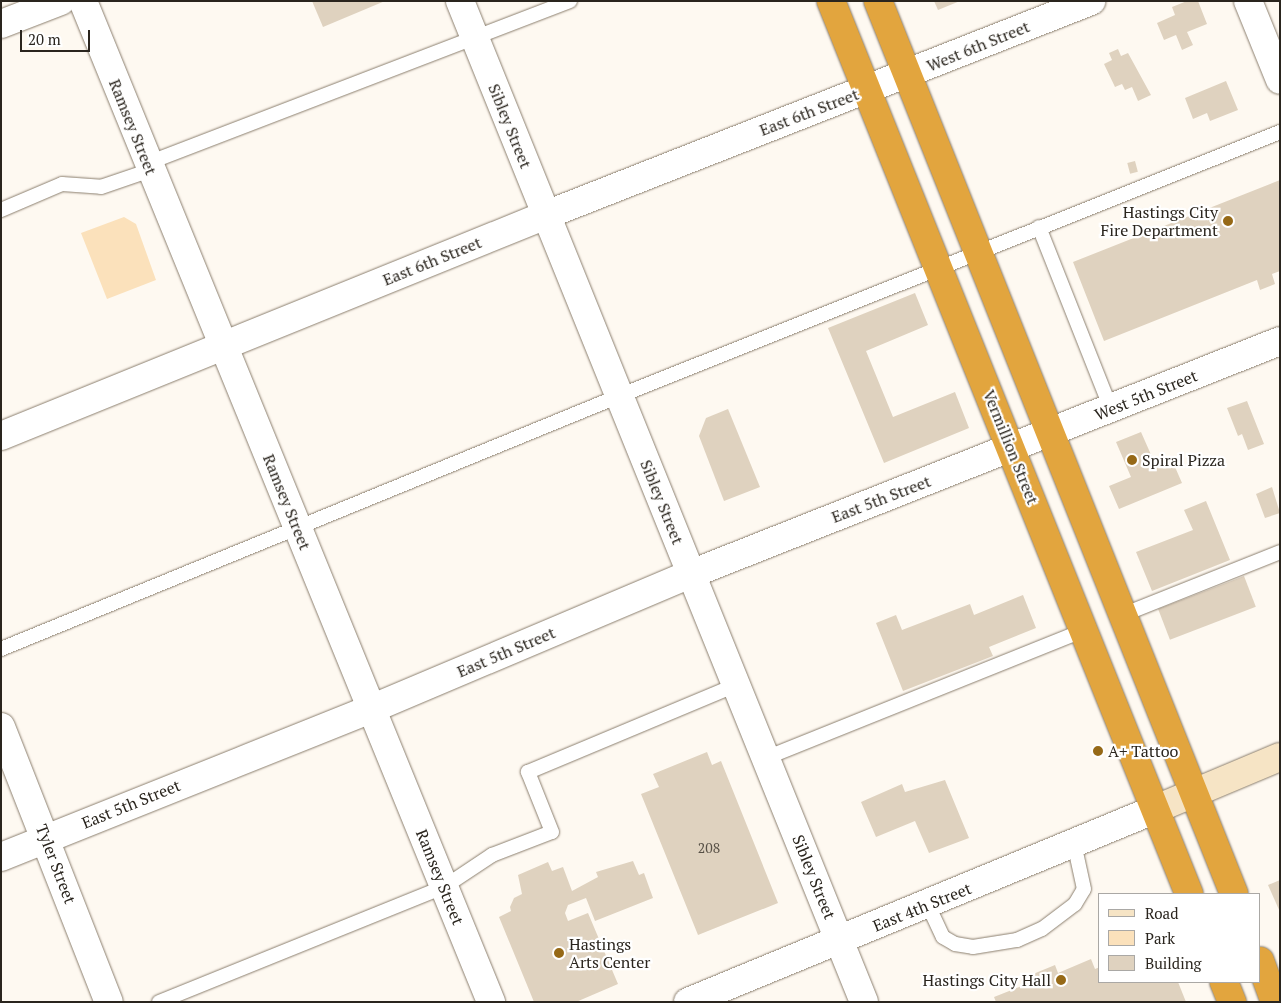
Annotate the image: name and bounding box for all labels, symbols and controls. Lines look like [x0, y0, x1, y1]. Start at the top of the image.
street label: West 6th Street [924, 17, 1032, 75]
scale bar [22, 20, 92, 52]
text: 20 m [28, 29, 61, 49]
street label: Ramsey Street [105, 76, 161, 178]
street label: Sibley Street [484, 81, 536, 171]
street label: East 6th Street [757, 84, 861, 140]
place label: Hastings City Fire Department [1101, 202, 1218, 240]
marker: Hastings City Fire Department [1222, 215, 1234, 227]
street label: East 6th Street [380, 233, 484, 289]
street label: West 5th Street [1092, 366, 1200, 424]
street label: Vermillion Street [979, 387, 1043, 507]
place label: Spiral Pizza [1142, 450, 1225, 470]
street label: Ramsey Street [259, 451, 315, 553]
marker: Spiral Pizza [1126, 454, 1138, 466]
street label: Sibley Street [636, 457, 688, 547]
street label: East 5th Street [829, 471, 933, 527]
street label: East 5th Street [454, 623, 558, 681]
place label: A+ Tattoo [1108, 741, 1178, 761]
marker: A+ Tattoo [1092, 745, 1104, 757]
street label: East 5th Street [79, 776, 183, 832]
street label: Tyler Street [32, 822, 80, 906]
street label: Ramsey Street [412, 826, 468, 928]
street label: Sibley Street [788, 832, 840, 922]
house number: 208 [698, 840, 720, 856]
street label: East 4th Street [870, 879, 974, 935]
legend [1098, 893, 1261, 983]
text: Road [1145, 903, 1178, 923]
text: Park [1145, 928, 1175, 948]
place label: Hastings Arts Center [569, 934, 650, 972]
marker: Hastings Arts Center [553, 947, 565, 959]
text: Building [1145, 953, 1202, 973]
place label: Hastings City Hall [922, 970, 1051, 990]
marker: Hastings City Hall [1055, 974, 1067, 986]

